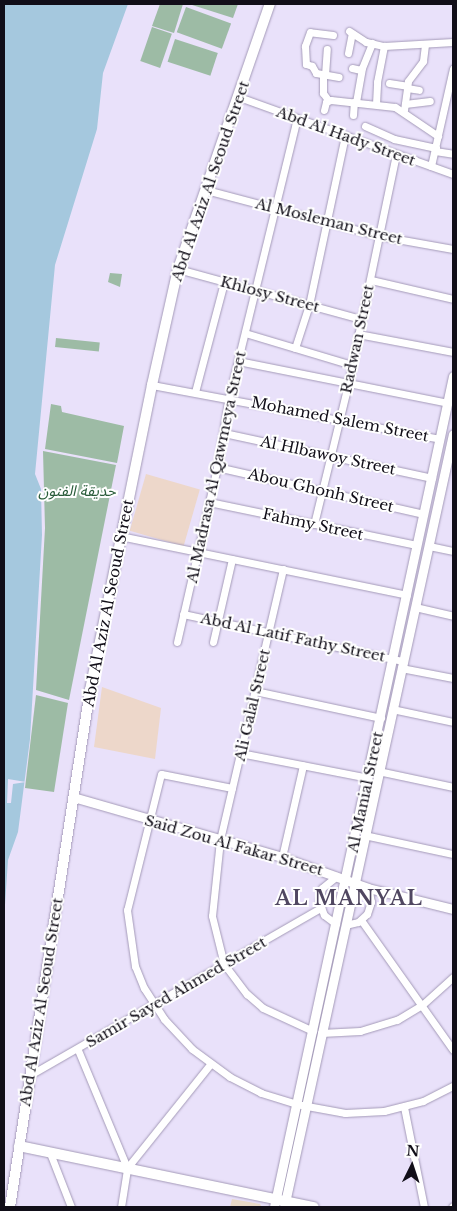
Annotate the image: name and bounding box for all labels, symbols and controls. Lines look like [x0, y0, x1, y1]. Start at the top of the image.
street label: Abd Al Aziz Al Seoud Street [167, 77, 253, 285]
street label: Abd Al Hady Street [273, 102, 419, 170]
street label: Al Mosleman Street [254, 194, 404, 248]
street label: Khlosy Street [218, 272, 322, 316]
street label: Radwan Street [337, 283, 377, 395]
street label: Al Madrasa Al Qawmeya Street [182, 349, 250, 585]
street label: Mohamed Salem Street [250, 393, 430, 445]
street label: Al Hlbawoy Street [258, 432, 398, 478]
street label: Abou Ghonh Street [246, 464, 396, 516]
park label: حديقة الفنون [38, 482, 116, 500]
street label: Abd Al Aziz Al Seoud Street [79, 497, 137, 709]
street label: Fahmy Street [261, 504, 365, 544]
street label: Abd Al Latif Fathy Street [198, 608, 388, 666]
street label: Ali Galal Street [230, 647, 274, 763]
street label: Al Manial Street [343, 730, 387, 854]
street label: Said Zou Al Fakar Street [142, 811, 326, 879]
district label: AL MANYAL [274, 886, 424, 910]
street label: Abd Al Aziz Al Seoud Street [15, 896, 67, 1108]
street label: Samir Sayed Ahmed Street [82, 933, 270, 1051]
north arrow [387, 1141, 437, 1191]
text: N [406, 1142, 420, 1160]

